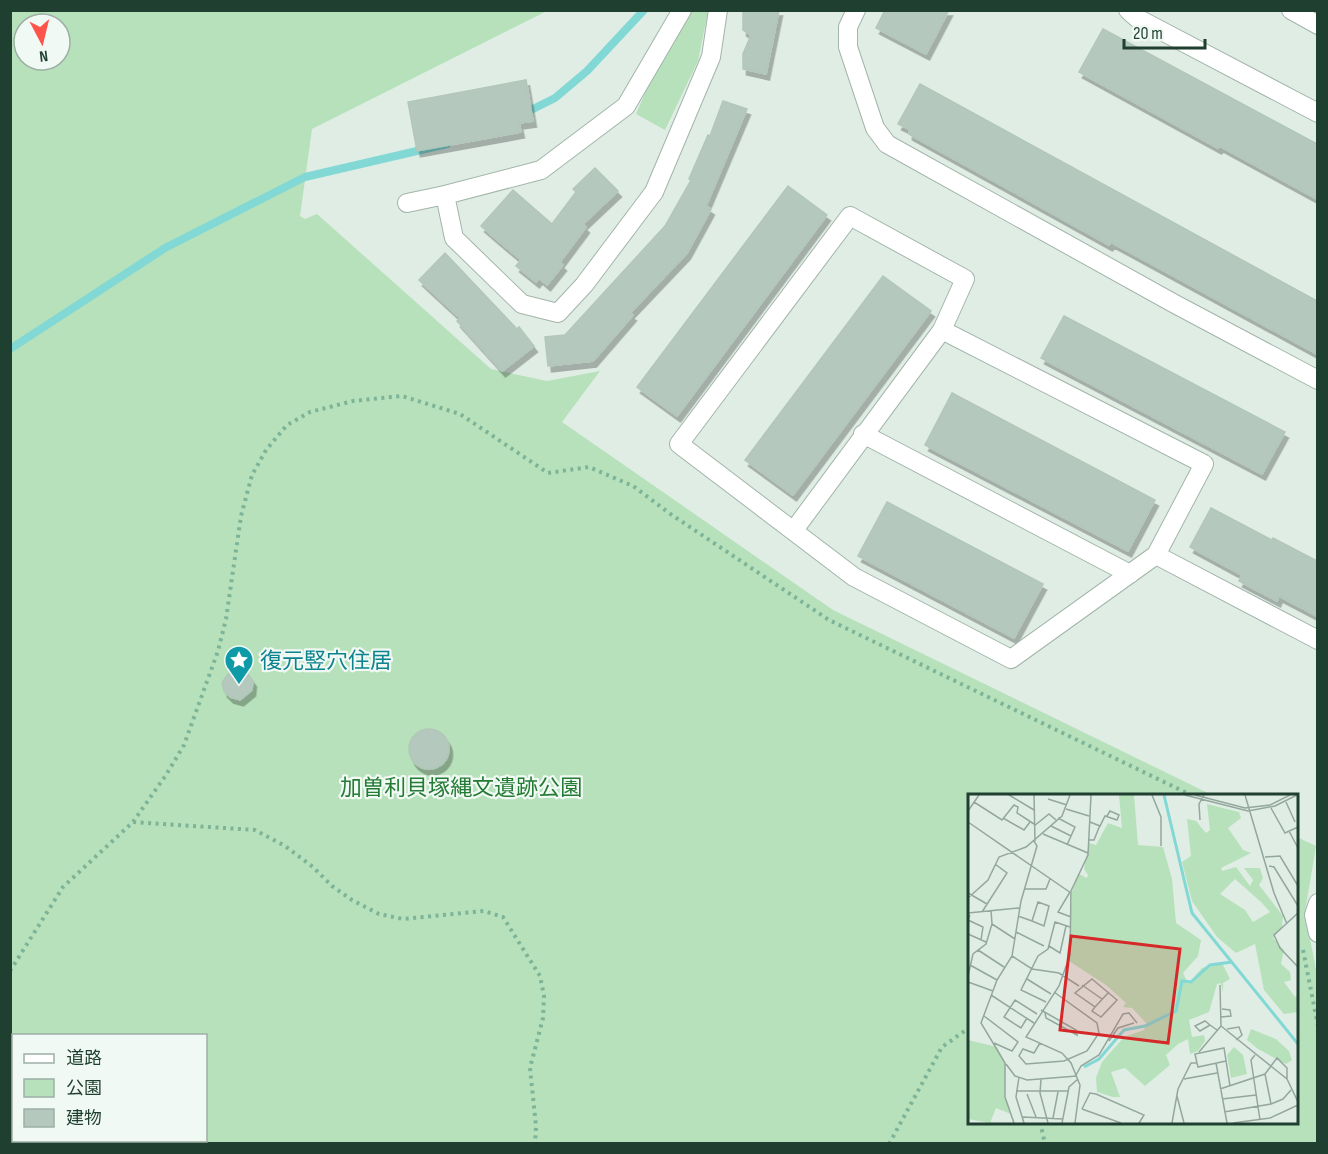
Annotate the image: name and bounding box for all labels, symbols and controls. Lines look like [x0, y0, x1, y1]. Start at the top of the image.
north arrow [12, 12, 72, 72]
scale bar [1124, 12, 1205, 50]
text: 20 m [1133, 23, 1163, 44]
text: N [38, 45, 49, 65]
place icon: 復元竪穴住居 [223, 644, 255, 686]
place label: 復元竪穴住居 [260, 648, 392, 675]
park label: 加曽利貝塚縄文遺跡公園 [340, 775, 582, 802]
inset map [968, 794, 1298, 1124]
legend [12, 1034, 207, 1142]
text: 道路 [66, 1048, 102, 1069]
text: 公園 [66, 1078, 102, 1099]
text: 建物 [66, 1108, 102, 1129]

